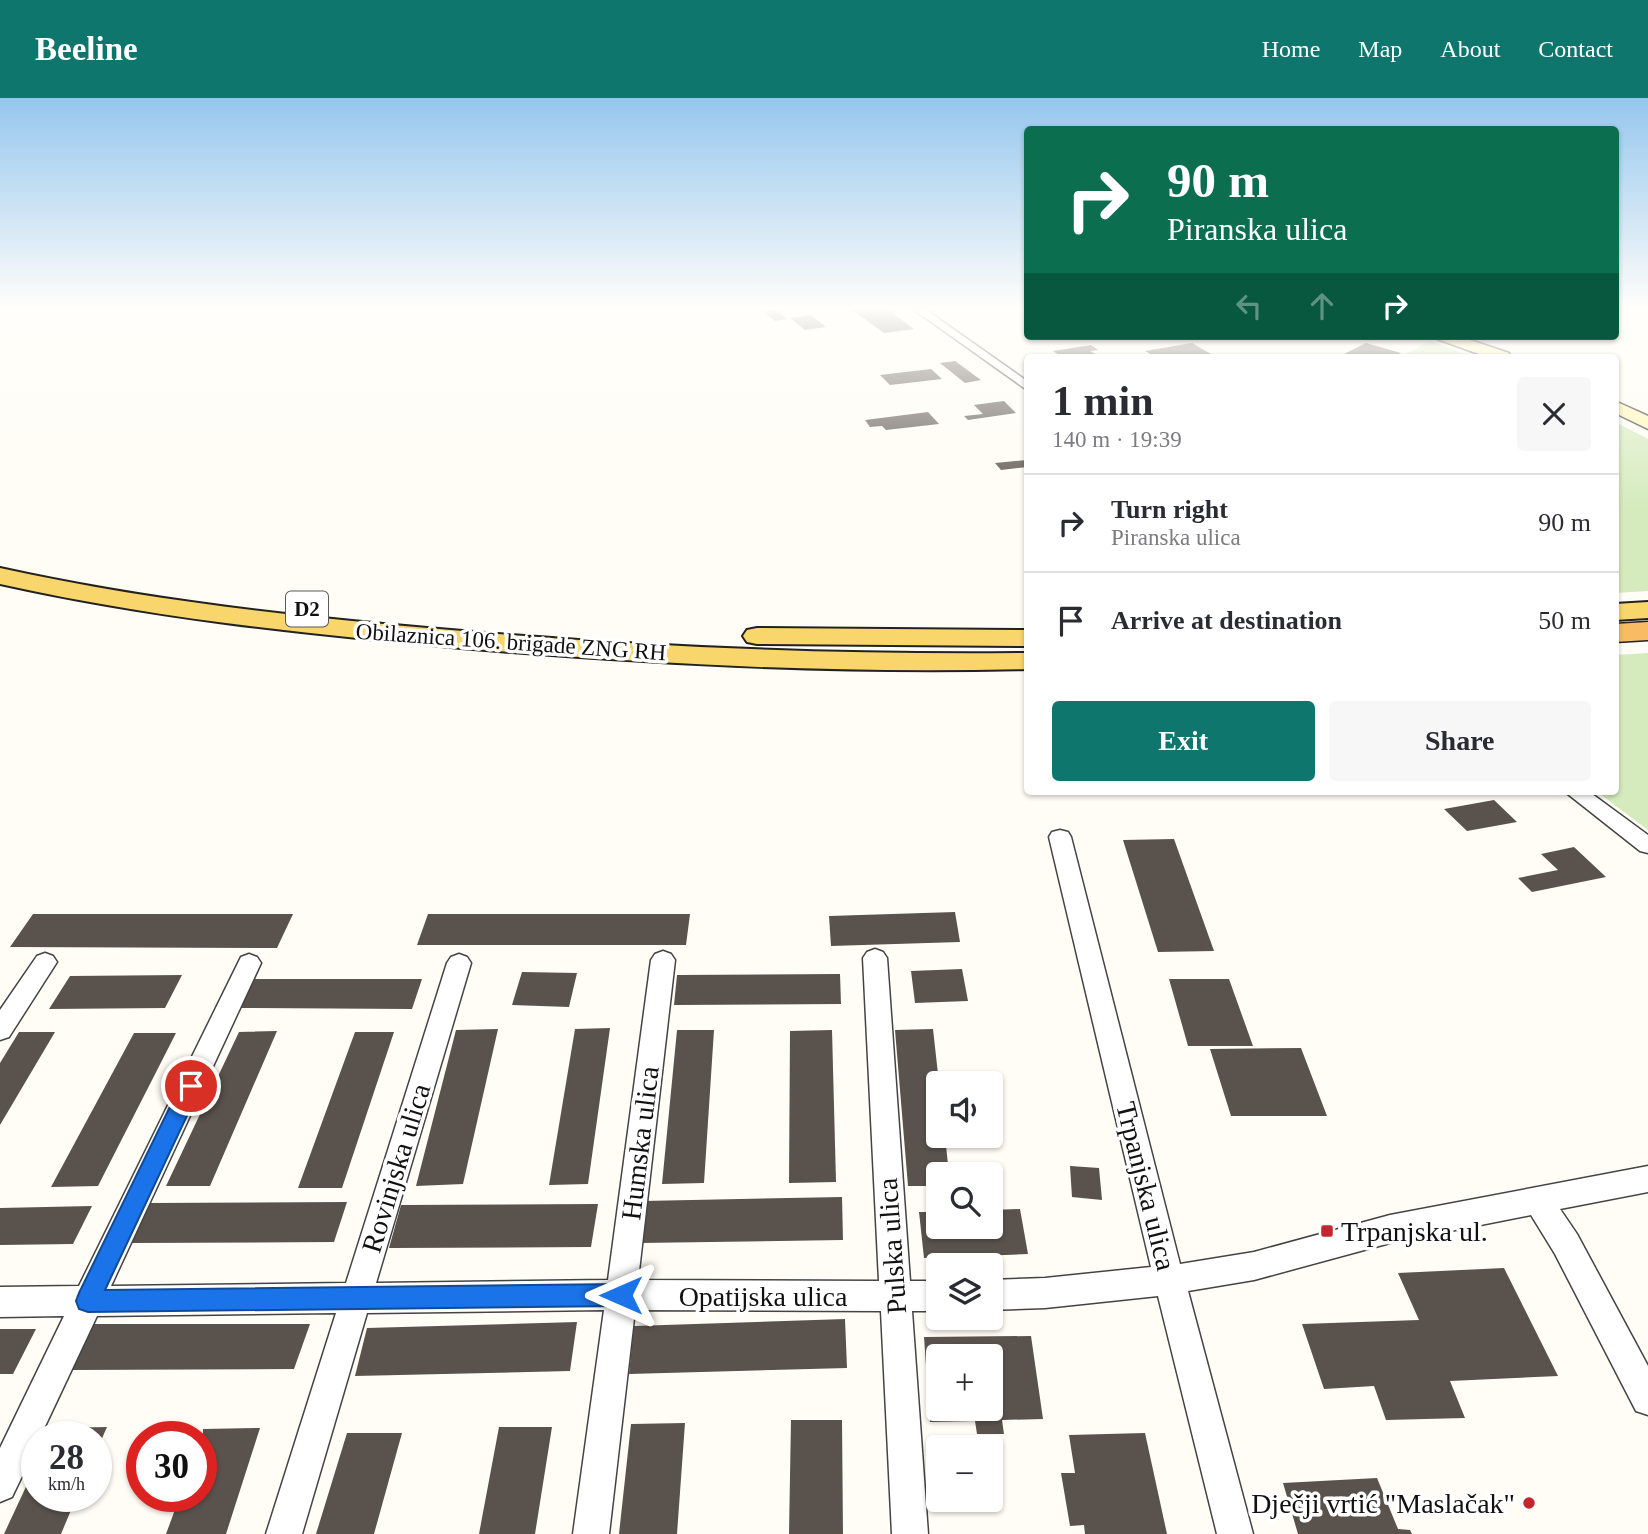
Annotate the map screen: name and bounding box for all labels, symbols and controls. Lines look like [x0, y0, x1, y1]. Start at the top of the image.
text: Beeline [35, 31, 138, 67]
text: Home [1262, 36, 1320, 62]
text: Map [1358, 36, 1402, 62]
text: About [1440, 36, 1500, 62]
text: Contact [1538, 36, 1613, 62]
text: 90 m [1167, 153, 1269, 208]
icon: right [1052, 154, 1143, 245]
text: Piranska ulica [1167, 211, 1347, 247]
icon: left [1230, 287, 1268, 325]
icon: ahead [1303, 287, 1341, 325]
icon: right [1376, 287, 1414, 325]
button: close [1517, 377, 1591, 451]
text: 1 min [1052, 378, 1154, 424]
text: 140 m · 19:39 [1052, 427, 1182, 452]
text: Turn right [1111, 495, 1228, 524]
icon: right [1052, 504, 1090, 542]
text: 90 m [1538, 508, 1591, 537]
text: Piranska ulica [1111, 525, 1241, 550]
road number: D2 [286, 592, 328, 626]
icon: arrive [1052, 602, 1090, 640]
text: Arrive at destination [1111, 606, 1342, 635]
text: 50 m [1538, 606, 1591, 635]
street label: Obilaznica 106. brigade ZNG RH [355, 619, 667, 665]
button: Exit [1052, 701, 1315, 781]
button: Share [1329, 701, 1591, 781]
pin [161, 1056, 221, 1116]
street label: Humska ulica [615, 1064, 665, 1222]
icon: arrive [172, 1067, 210, 1105]
map controls [926, 1071, 1003, 1512]
button: sound [926, 1071, 1003, 1148]
street label: Rovinjska ulica [356, 1079, 437, 1256]
street label: Trpanjska ulica [1110, 1099, 1182, 1274]
button: search [926, 1162, 1003, 1239]
street label: Pulska ulica [872, 1176, 912, 1315]
place label: Trpanjska ul. [1341, 1216, 1488, 1247]
marker: Trpanjska ul. [1319, 1223, 1335, 1239]
button: layers [926, 1253, 1003, 1330]
position arrow [584, 1258, 658, 1332]
street label: Opatijska ulica [679, 1281, 848, 1312]
button: + [926, 1344, 1003, 1421]
speed limit sign: 30 [126, 1421, 217, 1512]
button: − [926, 1435, 1003, 1512]
text: 28 [49, 1438, 84, 1477]
text: km/h [48, 1474, 85, 1494]
place label: Dječji vrtić "Maslačak" [1251, 1488, 1515, 1519]
marker: Dječji vrtić "Maslačak" [1521, 1495, 1537, 1511]

